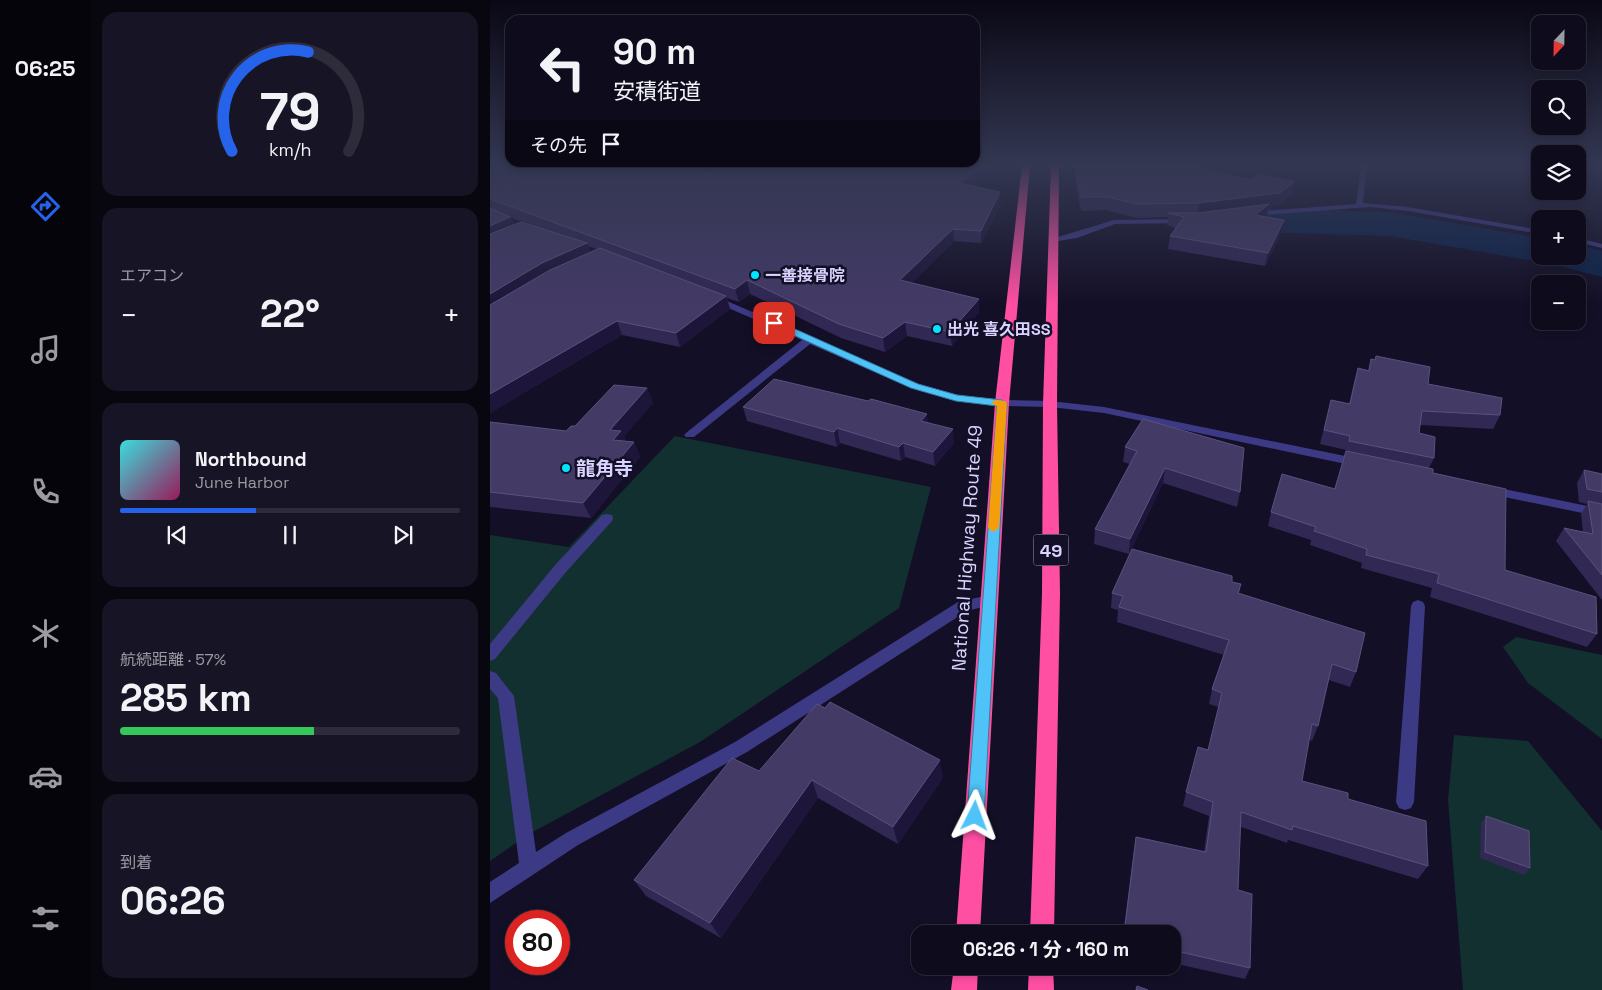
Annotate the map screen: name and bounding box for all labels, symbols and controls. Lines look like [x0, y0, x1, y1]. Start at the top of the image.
north arrow [1531, 15, 1586, 70]
map controls [1531, 15, 1586, 330]
text: 90 m [613, 30, 696, 74]
icon: left [530, 35, 595, 100]
text: 06:25 [15, 54, 75, 82]
text: 安積街道 [613, 77, 701, 105]
text: 79 [260, 79, 320, 145]
button: search [1531, 80, 1586, 135]
icon: arrive [597, 130, 625, 158]
text: その先 [530, 133, 587, 158]
text: km/h [269, 138, 311, 161]
button: layers [1531, 145, 1586, 200]
icon: directions [28, 189, 63, 224]
button: + [1531, 210, 1586, 265]
text: エアコン [120, 265, 184, 286]
place label: 一善接骨院 [765, 265, 845, 286]
marker: 一善接骨院 [749, 269, 761, 281]
button: − [1531, 275, 1586, 330]
text: 22° [260, 290, 320, 338]
text: − [120, 297, 137, 333]
text: + [443, 297, 460, 333]
pin [753, 302, 795, 344]
icon: arrive [760, 309, 788, 337]
place label: 出光 喜久田SS [947, 319, 1051, 340]
marker: 出光 喜久田SS [931, 323, 943, 335]
icon: music [28, 332, 63, 367]
street label: National Highway Route 49 [946, 424, 988, 672]
text: Northbound [195, 447, 307, 472]
place label: 龍角寺 [576, 456, 633, 481]
marker: 龍角寺 [560, 462, 572, 474]
text: June Harbor [195, 472, 289, 493]
icon: phone [28, 474, 63, 509]
icon: previous [163, 521, 191, 549]
icon: pause [276, 521, 304, 549]
icon: next [389, 521, 417, 549]
road number: 49 [1034, 534, 1068, 566]
icon: climate [28, 616, 63, 651]
text: 航続距離 · 57% [120, 649, 226, 670]
text: 285 km [120, 674, 252, 722]
icon: car [28, 759, 63, 794]
position arrow [948, 789, 1000, 841]
text: 到着 [120, 852, 152, 873]
text: 06:26 [120, 877, 226, 925]
icon: filters [28, 901, 63, 936]
speed limit sign: 80 [505, 910, 570, 975]
text: 06:26 · 1 分 · 160 m [963, 937, 1129, 962]

